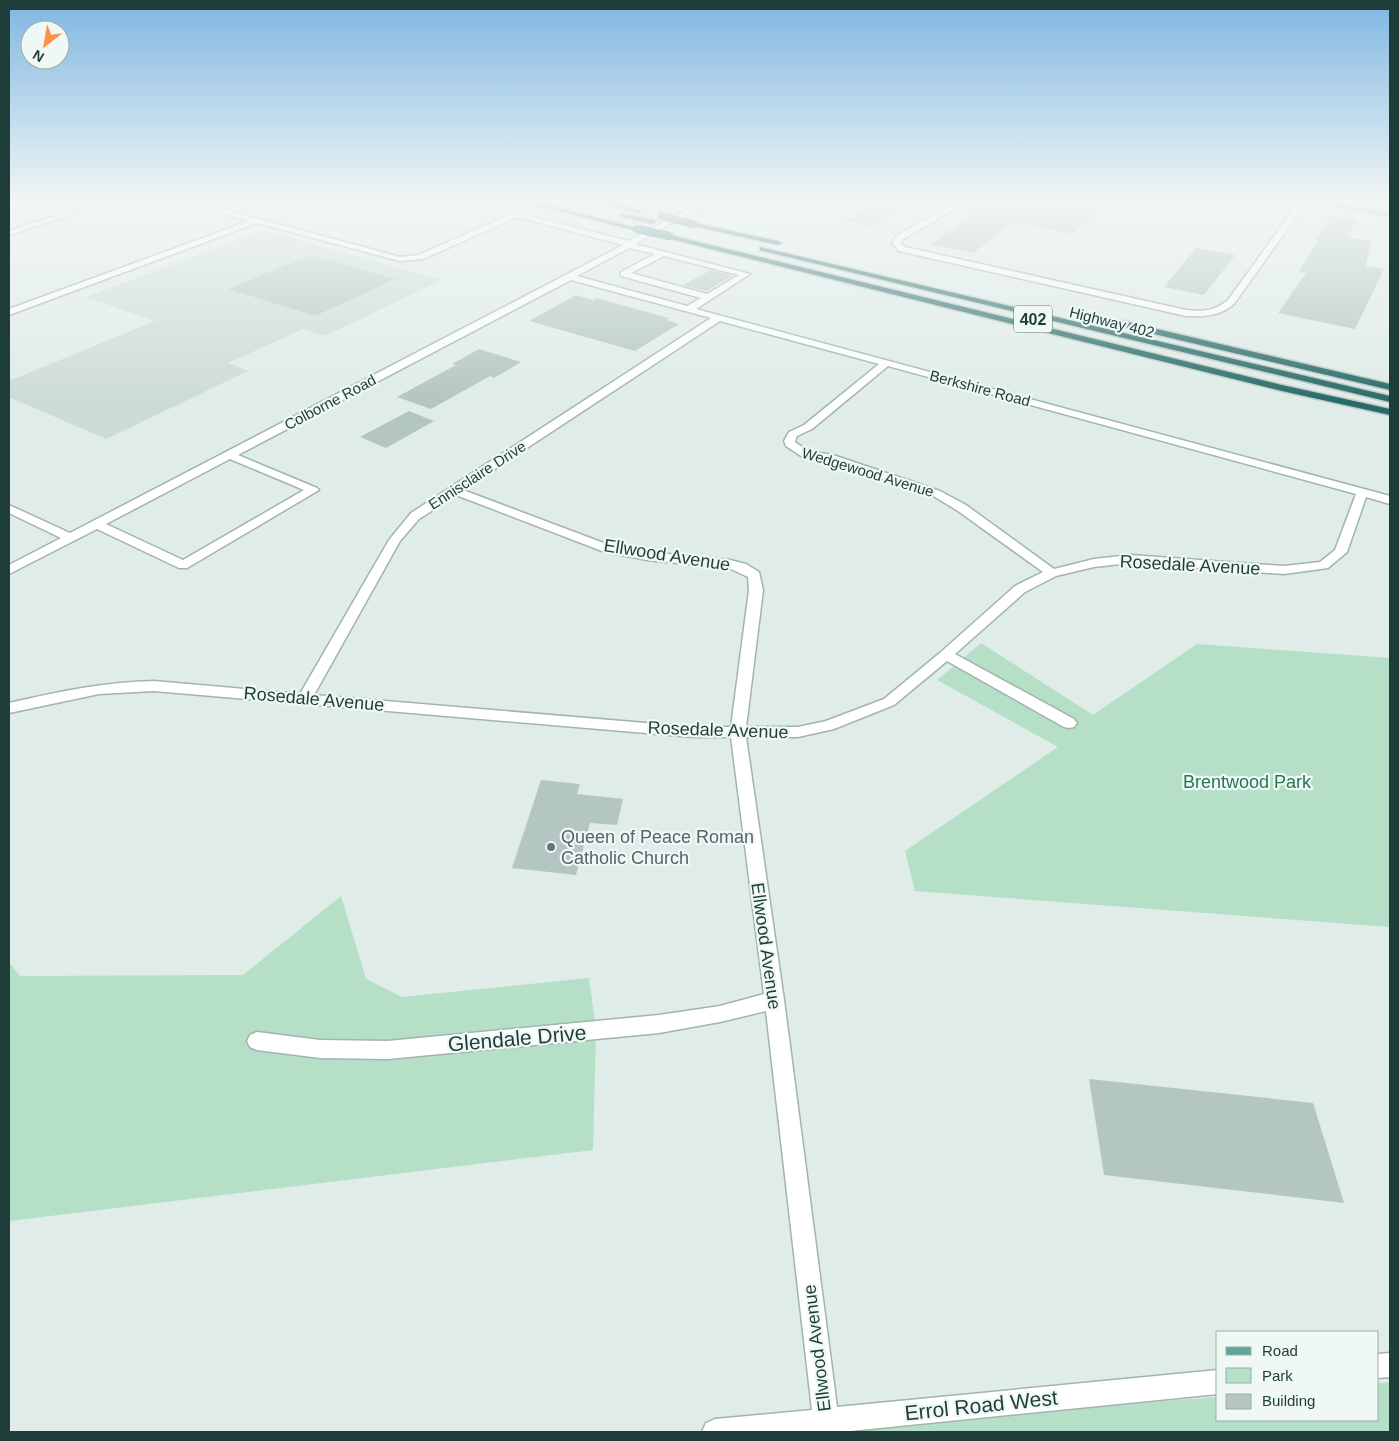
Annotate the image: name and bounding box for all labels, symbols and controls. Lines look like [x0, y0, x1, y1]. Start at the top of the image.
north arrow [20, 20, 70, 70]
text: N [30, 47, 47, 66]
street label: Highway 402 [1068, 303, 1156, 341]
road number: 402 [1014, 306, 1052, 332]
street label: Berkshire Road [928, 366, 1032, 410]
street label: Colborne Road [281, 371, 379, 433]
street label: Ennisclaire Drive [425, 437, 529, 513]
street label: Wedgewood Avenue [800, 444, 936, 500]
street label: Ellwood Avenue [602, 535, 732, 575]
street label: Rosedale Avenue [1119, 551, 1261, 579]
street label: Rosedale Avenue [243, 683, 385, 715]
street label: Rosedale Avenue [647, 718, 789, 742]
park label: Brentwood Park [1183, 772, 1312, 792]
place label: Queen of Peace Roman Catholic Church [561, 827, 754, 868]
marker: Queen of Peace Roman Catholic Church [545, 841, 557, 853]
street label: Ellwood Avenue [747, 881, 785, 1011]
street label: Glendale Drive [447, 1020, 587, 1056]
street label: Ellwood Avenue [799, 1283, 835, 1413]
legend [1216, 1331, 1379, 1421]
text: Road [1262, 1342, 1298, 1359]
text: Park [1262, 1367, 1293, 1384]
street label: Errol Road West [903, 1386, 1059, 1424]
text: Building [1262, 1392, 1315, 1409]

